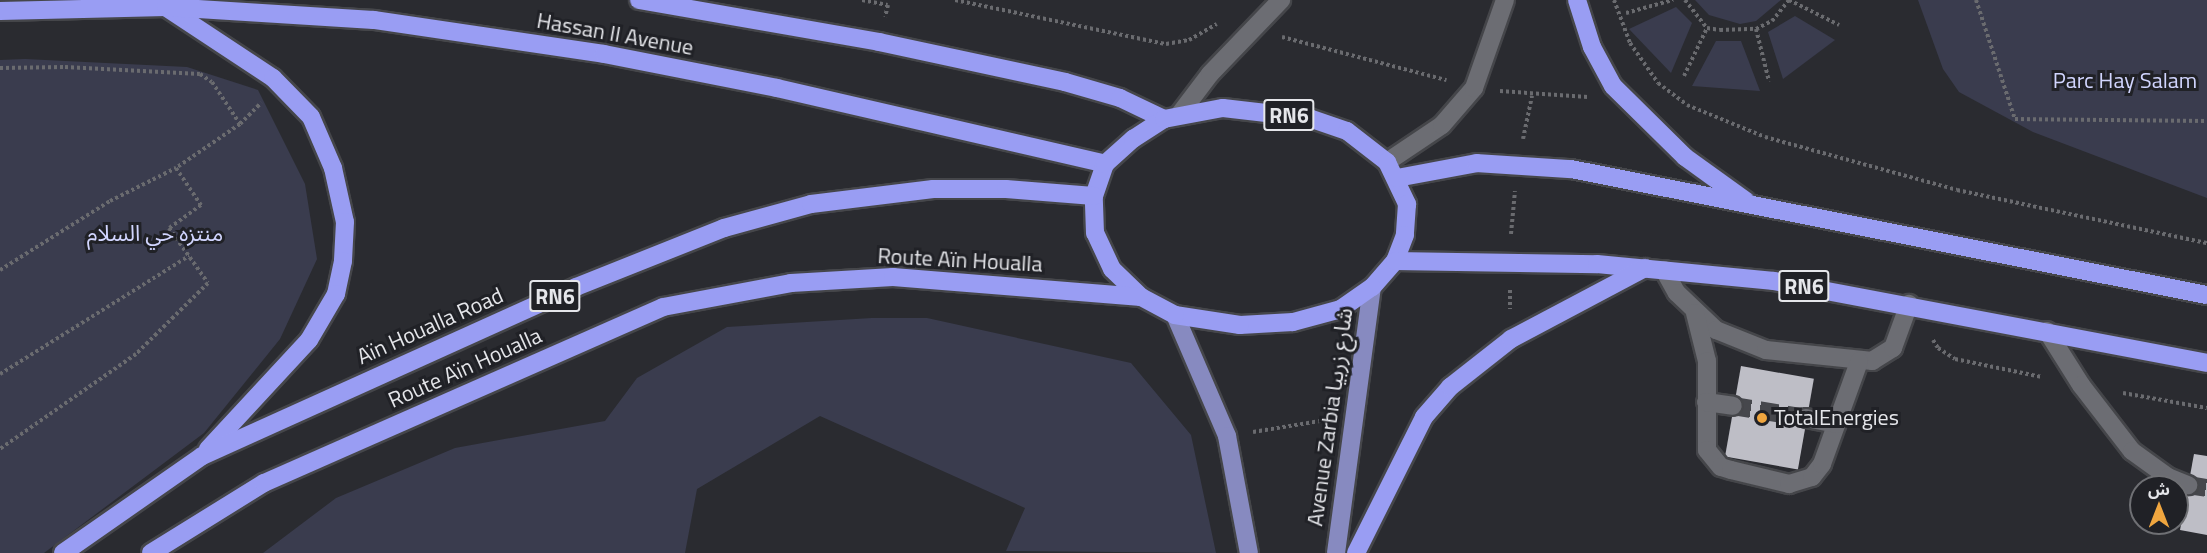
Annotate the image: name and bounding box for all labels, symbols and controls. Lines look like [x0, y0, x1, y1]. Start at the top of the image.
street label: Hassan II Avenue [535, 7, 695, 61]
park label: Parc Hay Salam [2053, 68, 2197, 94]
road number: RN6 [1262, 97, 1316, 133]
park label: منتزه حي السلام [87, 221, 223, 247]
street label: Route Aïn Houalla [877, 242, 1043, 278]
road number: RN6 [1777, 268, 1831, 304]
road number: RN6 [528, 278, 582, 314]
street label: Aïn Houalla Road [353, 282, 507, 370]
street label: Avenue Zarbia شارع زربيا [1302, 306, 1358, 528]
street label: Route Aïn Houalla [384, 322, 546, 414]
place label: TotalEnergies [1774, 405, 1899, 431]
marker: TotalEnergies [1755, 411, 1769, 425]
north arrow [2129, 475, 2189, 535]
text: ش [2148, 477, 2170, 501]

